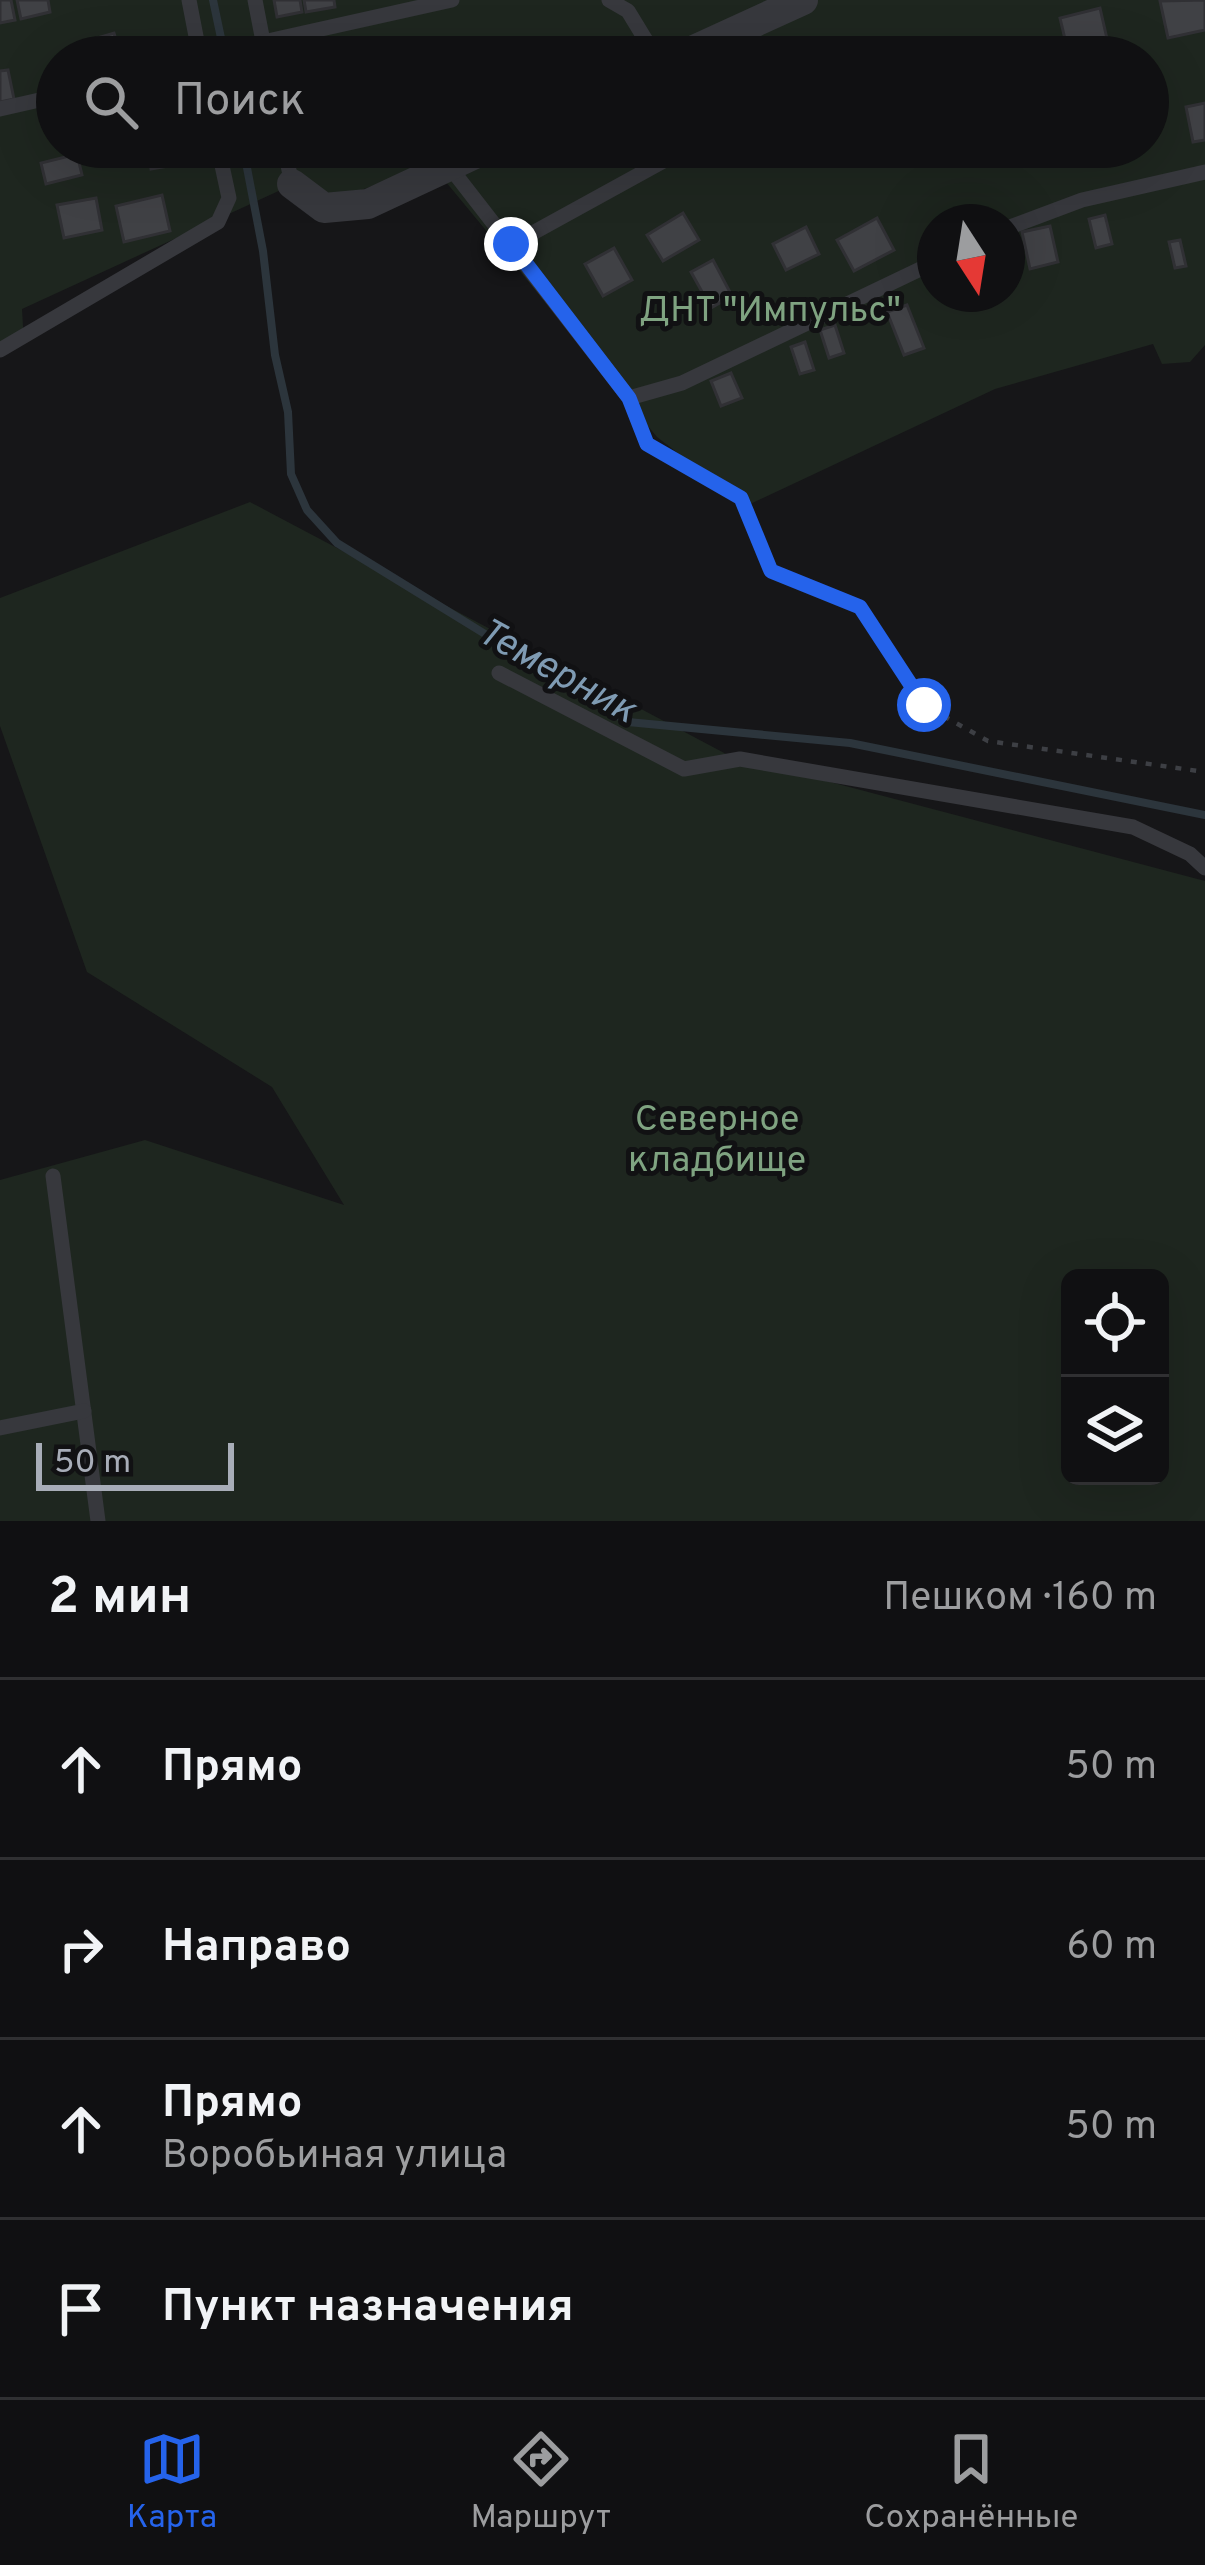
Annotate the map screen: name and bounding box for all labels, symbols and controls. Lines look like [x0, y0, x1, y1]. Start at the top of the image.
search box [36, 36, 1169, 168]
icon: search [78, 69, 144, 135]
text: Поиск [174, 74, 305, 131]
north arrow [917, 204, 1025, 312]
route end [484, 217, 538, 271]
park label: ДНТ "Импульс" [639, 289, 901, 335]
water label: Темерник [468, 609, 645, 737]
route start [897, 678, 951, 732]
park label: Северное кладбище [628, 1098, 806, 1185]
map controls [1061, 1269, 1169, 1485]
button: locate [1061, 1269, 1169, 1377]
button: layers [1061, 1377, 1169, 1485]
scale bar [36, 1437, 234, 1490]
text: 50 m [54, 1443, 131, 1485]
text: 2 мин [48, 1567, 191, 1632]
text: Пешком · 160 m [883, 1575, 1157, 1624]
icon: ahead [48, 1736, 114, 1802]
text: Прямо [162, 1740, 303, 1797]
text: 50 m [1066, 1744, 1157, 1793]
icon: right [48, 1916, 114, 1982]
text: Направо [162, 1920, 351, 1977]
text: 60 m [1066, 1924, 1157, 1973]
text: Прямо [162, 2076, 303, 2133]
icon: ahead [48, 2096, 114, 2162]
text: 50 m [1066, 2104, 1157, 2153]
text: Воробьиная улица [162, 2133, 507, 2182]
icon: arrive [48, 2276, 114, 2342]
text: Пункт назначения [162, 2280, 574, 2337]
tab: Карта [127, 2426, 217, 2540]
tab: Маршрут [470, 2426, 611, 2540]
tab: Сохранённые [864, 2426, 1078, 2540]

